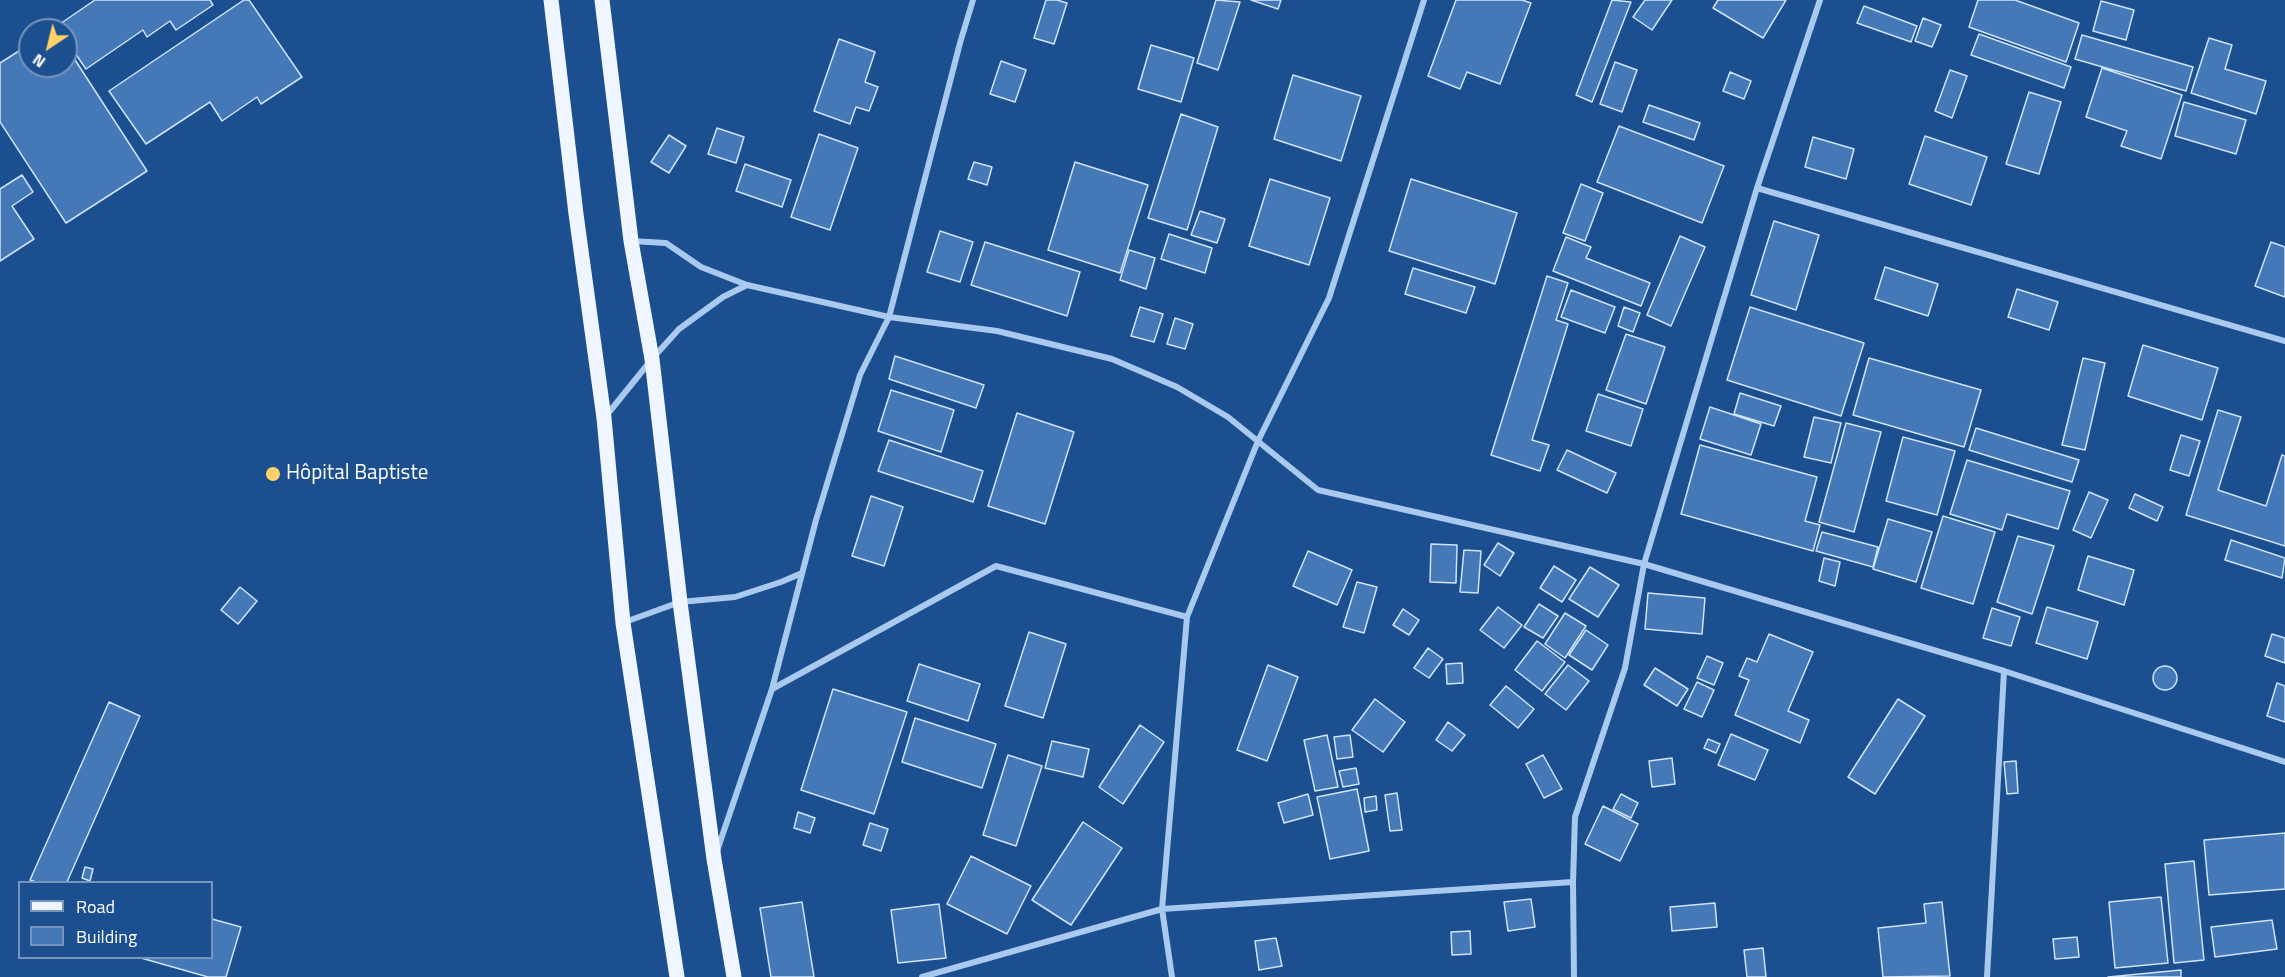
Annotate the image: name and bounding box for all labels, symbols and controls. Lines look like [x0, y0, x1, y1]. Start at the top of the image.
north arrow [18, 18, 78, 78]
text: N [27, 48, 50, 74]
place label: Hôpital Baptiste [286, 461, 428, 487]
marker: Hôpital Baptiste [264, 465, 282, 483]
legend [18, 881, 213, 959]
text: Road [76, 893, 115, 920]
text: Building [76, 923, 137, 950]

